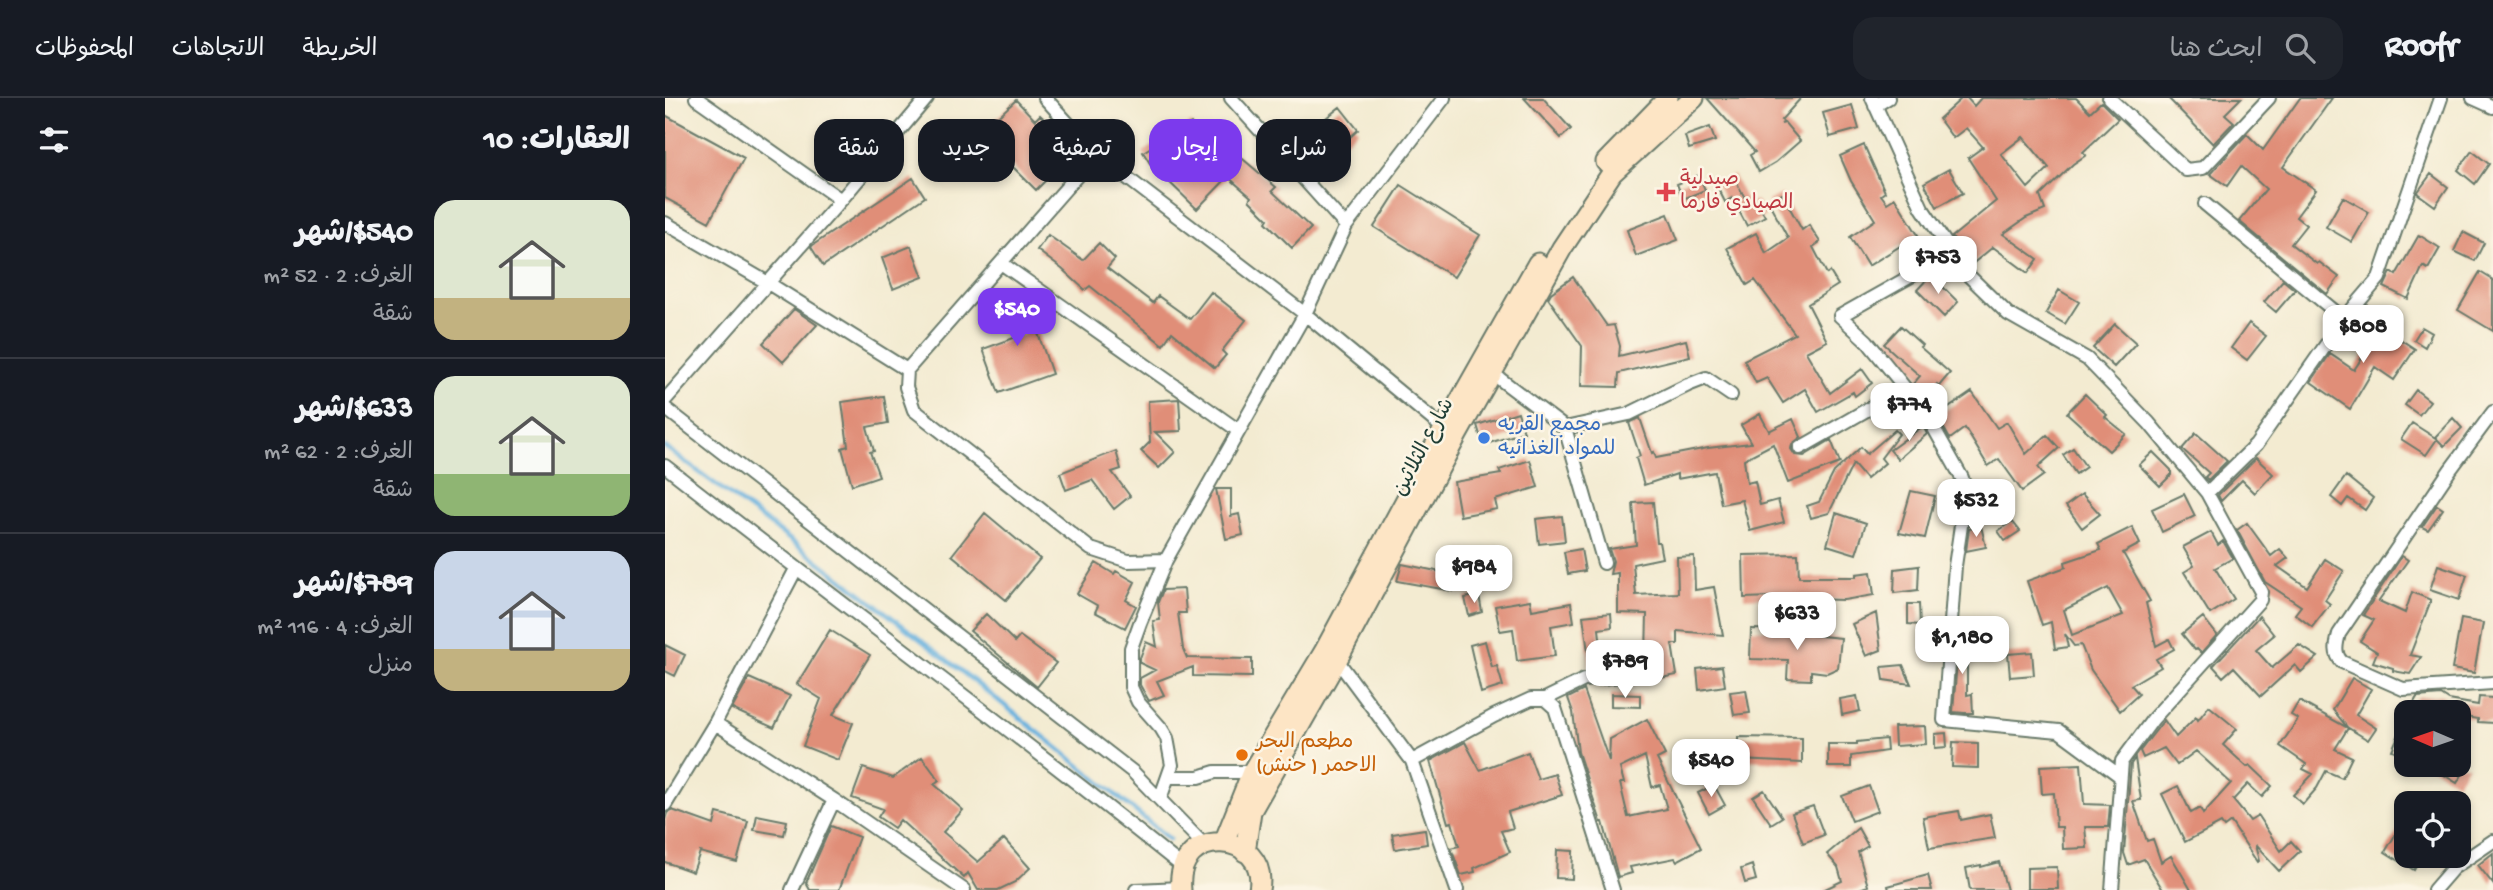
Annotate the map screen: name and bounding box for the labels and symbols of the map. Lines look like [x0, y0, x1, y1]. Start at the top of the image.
place label: صيدلية الصيادي فارما [1680, 168, 1793, 217]
marker: صيدلية الصيادي فارما [1658, 184, 1674, 200]
pin: $753 [1897, 236, 1979, 296]
pin: $540 [976, 288, 1058, 348]
pin: $808 [2322, 306, 2404, 365]
pin: $774 [1868, 384, 1950, 443]
street label: شارع الثلاثين [1389, 395, 1461, 501]
place label: مجمع القريه للمواد الغذائيه [1498, 414, 1615, 463]
marker: مجمع القريه للمواد الغذائيه [1476, 430, 1492, 446]
pin: $532 [1935, 480, 2017, 539]
pin: $984 [1433, 546, 1515, 605]
pin: $633 [1756, 592, 1838, 652]
pin: $1,180 [1905, 616, 2019, 676]
pin: $789 [1584, 640, 1666, 700]
north arrow [2394, 700, 2471, 777]
place label: مطعم البحر الاحمر ( حنش) [1254, 731, 1376, 780]
pin: $540 [1670, 740, 1752, 799]
marker: مطعم البحر الاحمر ( حنش) [1234, 747, 1250, 763]

